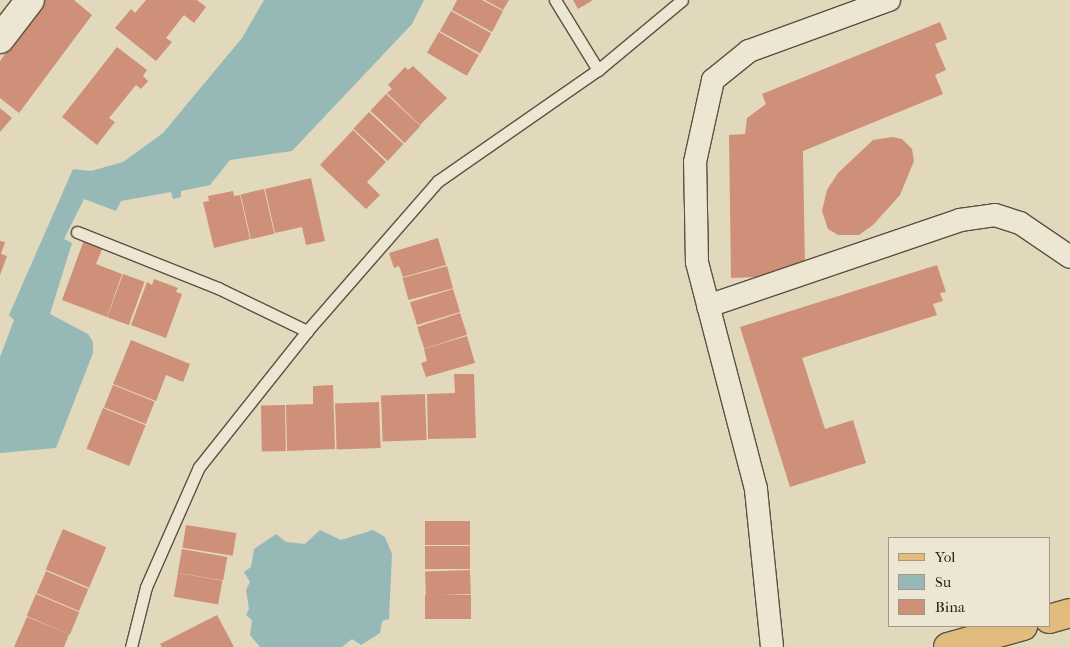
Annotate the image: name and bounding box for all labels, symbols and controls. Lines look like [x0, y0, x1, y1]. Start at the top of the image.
legend [888, 537, 1050, 627]
text: Yol [935, 548, 955, 566]
text: Su [935, 573, 951, 591]
text: Bina [935, 598, 965, 616]

